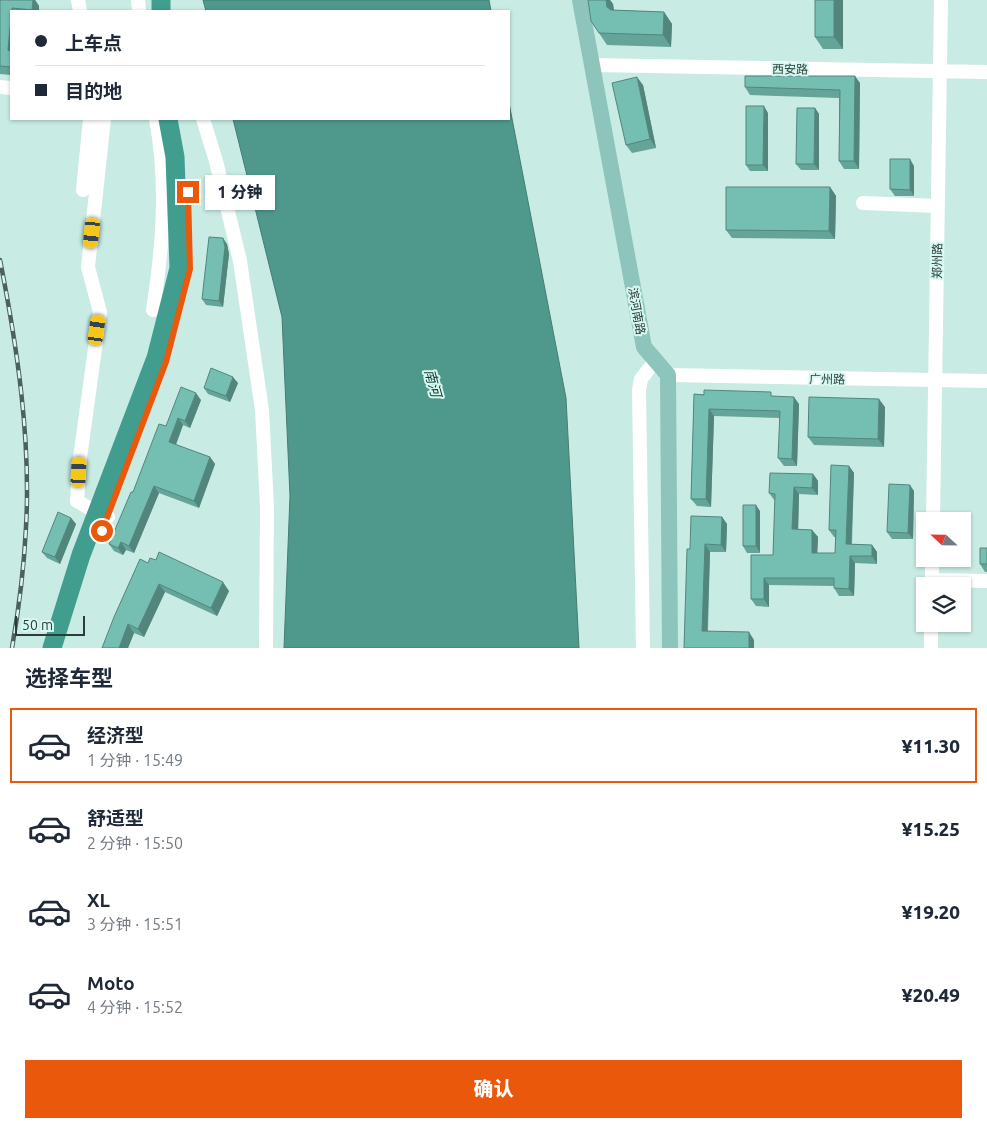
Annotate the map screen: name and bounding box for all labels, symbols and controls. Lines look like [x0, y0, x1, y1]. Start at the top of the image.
text: 上车点 [65, 32, 122, 54]
street label: 西安路 [772, 62, 808, 76]
text: 目的地 [65, 80, 122, 102]
callout: 1 分钟 [206, 174, 276, 210]
route end [177, 181, 199, 203]
text: 1 分钟 [218, 183, 262, 201]
car [82, 217, 101, 249]
street label: 郑州路 [930, 243, 944, 279]
street label: 滨河南路 [626, 286, 648, 336]
car [87, 314, 106, 346]
water label: 南河 [422, 367, 445, 401]
street label: 广州路 [809, 372, 845, 386]
car [70, 457, 87, 487]
north arrow [916, 512, 971, 568]
map controls [916, 512, 971, 632]
route start [91, 520, 113, 542]
button: layers [916, 577, 971, 632]
scale bar [15, 613, 85, 636]
text: 50 m [22, 617, 53, 633]
text: 选择车型 [25, 665, 113, 690]
icon: car [27, 723, 72, 768]
text: 经济型 [87, 724, 144, 746]
text: ¥11.30 [902, 735, 960, 757]
text: 1 分钟 · 15:49 [87, 751, 183, 769]
icon: car [27, 806, 72, 851]
text: 舒适型 [87, 807, 144, 829]
text: ¥15.25 [902, 818, 960, 840]
text: 2 分钟 · 15:50 [87, 834, 183, 852]
icon: car [27, 889, 72, 934]
text: XL [87, 889, 110, 911]
text: ¥19.20 [902, 901, 960, 923]
text: 3 分钟 · 15:51 [87, 915, 183, 933]
icon: car [27, 972, 72, 1017]
text: Moto [87, 972, 135, 994]
text: ¥20.49 [902, 984, 960, 1006]
text: 4 分钟 · 15:52 [87, 998, 183, 1016]
button: 确认 [25, 1060, 962, 1118]

